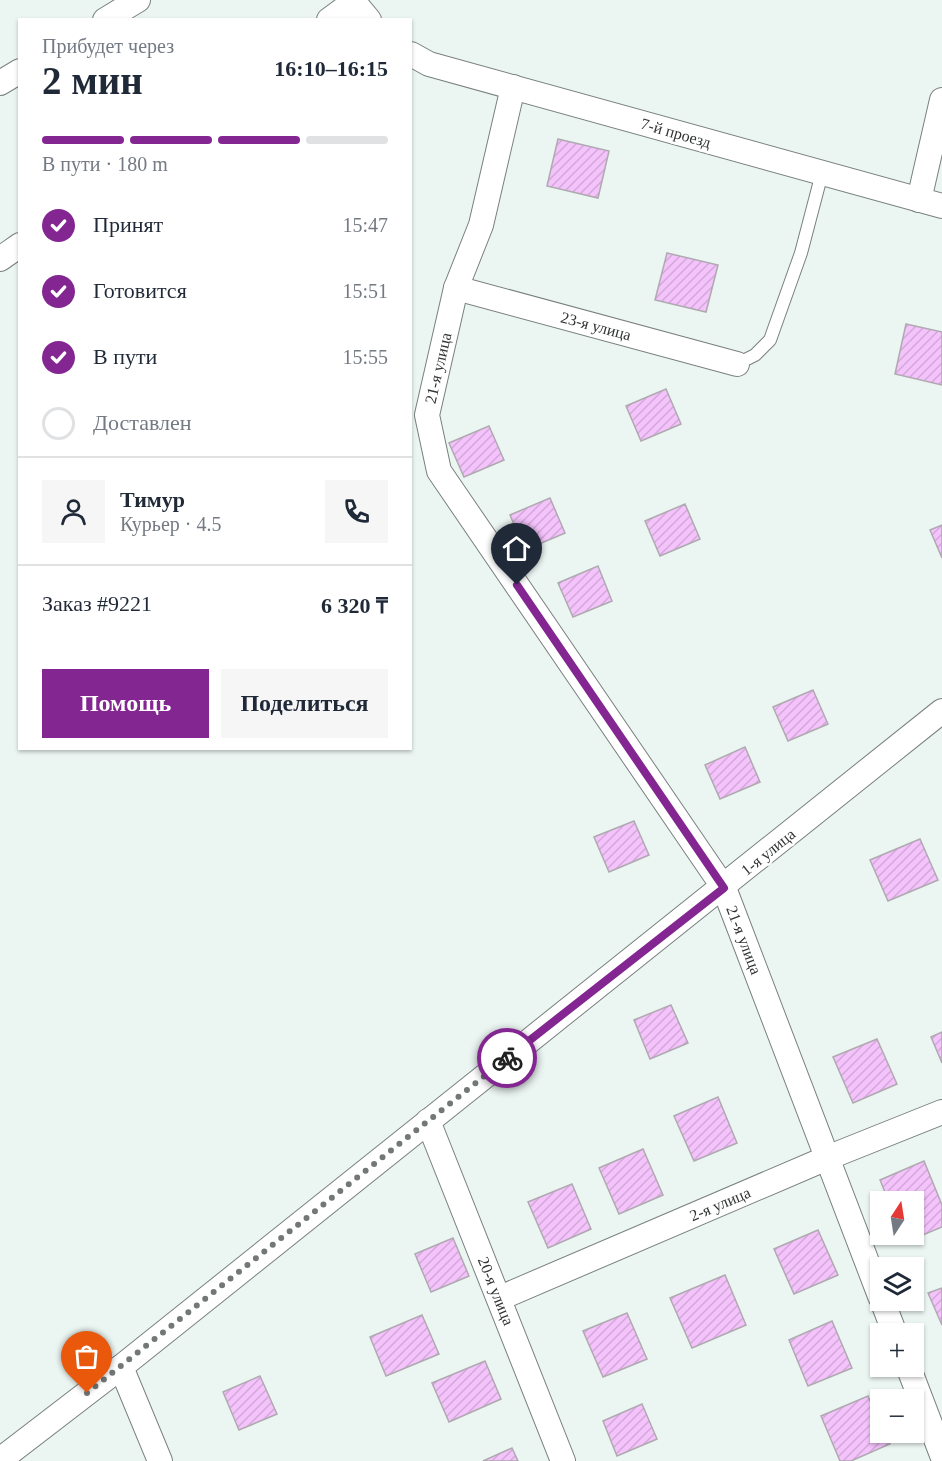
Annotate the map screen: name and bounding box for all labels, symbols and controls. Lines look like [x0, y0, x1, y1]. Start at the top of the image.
text: Прибудет через [42, 35, 174, 57]
text: 16:10–16:15 [274, 56, 388, 81]
text: 2 мин [42, 59, 143, 102]
street label: 7-й проезд [639, 115, 713, 152]
text: В пути · 180 m [42, 153, 168, 175]
icon: check [42, 209, 75, 242]
text: Принят [93, 212, 163, 237]
text: 15:47 [342, 214, 388, 236]
icon: check [42, 275, 75, 308]
text: Готовится [93, 278, 187, 303]
text: 15:51 [342, 280, 388, 302]
street label: 23-я улица [559, 308, 633, 345]
street label: 21-я улица [422, 331, 455, 405]
icon: check [42, 341, 75, 374]
text: В пути [93, 344, 157, 369]
text: 15:55 [342, 346, 388, 368]
text: Доставлен [93, 410, 192, 435]
button: person [42, 480, 105, 543]
button: phone [325, 480, 388, 543]
text: Тимур [120, 487, 185, 512]
text: Курьер · 4.5 [120, 513, 222, 535]
pin [491, 523, 542, 585]
icon: home [500, 532, 533, 565]
text: Заказ #9221 [42, 591, 152, 616]
text: 6 320 ₸ [321, 593, 388, 618]
button: Помощь [42, 669, 209, 738]
button: Поделиться [221, 669, 388, 738]
street label: 1-я улица [738, 825, 799, 880]
street label: 21-я улица [722, 903, 765, 977]
courier [477, 1028, 537, 1088]
icon: bike [491, 1042, 524, 1075]
street label: 2-я улица [687, 1184, 753, 1225]
north arrow [870, 1191, 924, 1245]
map controls [870, 1191, 924, 1443]
street label: 20-я улица [474, 1254, 517, 1328]
button: layers [870, 1257, 924, 1311]
button: + [870, 1323, 924, 1377]
pin [61, 1331, 112, 1393]
icon: bag [70, 1340, 103, 1373]
button: − [870, 1389, 924, 1443]

